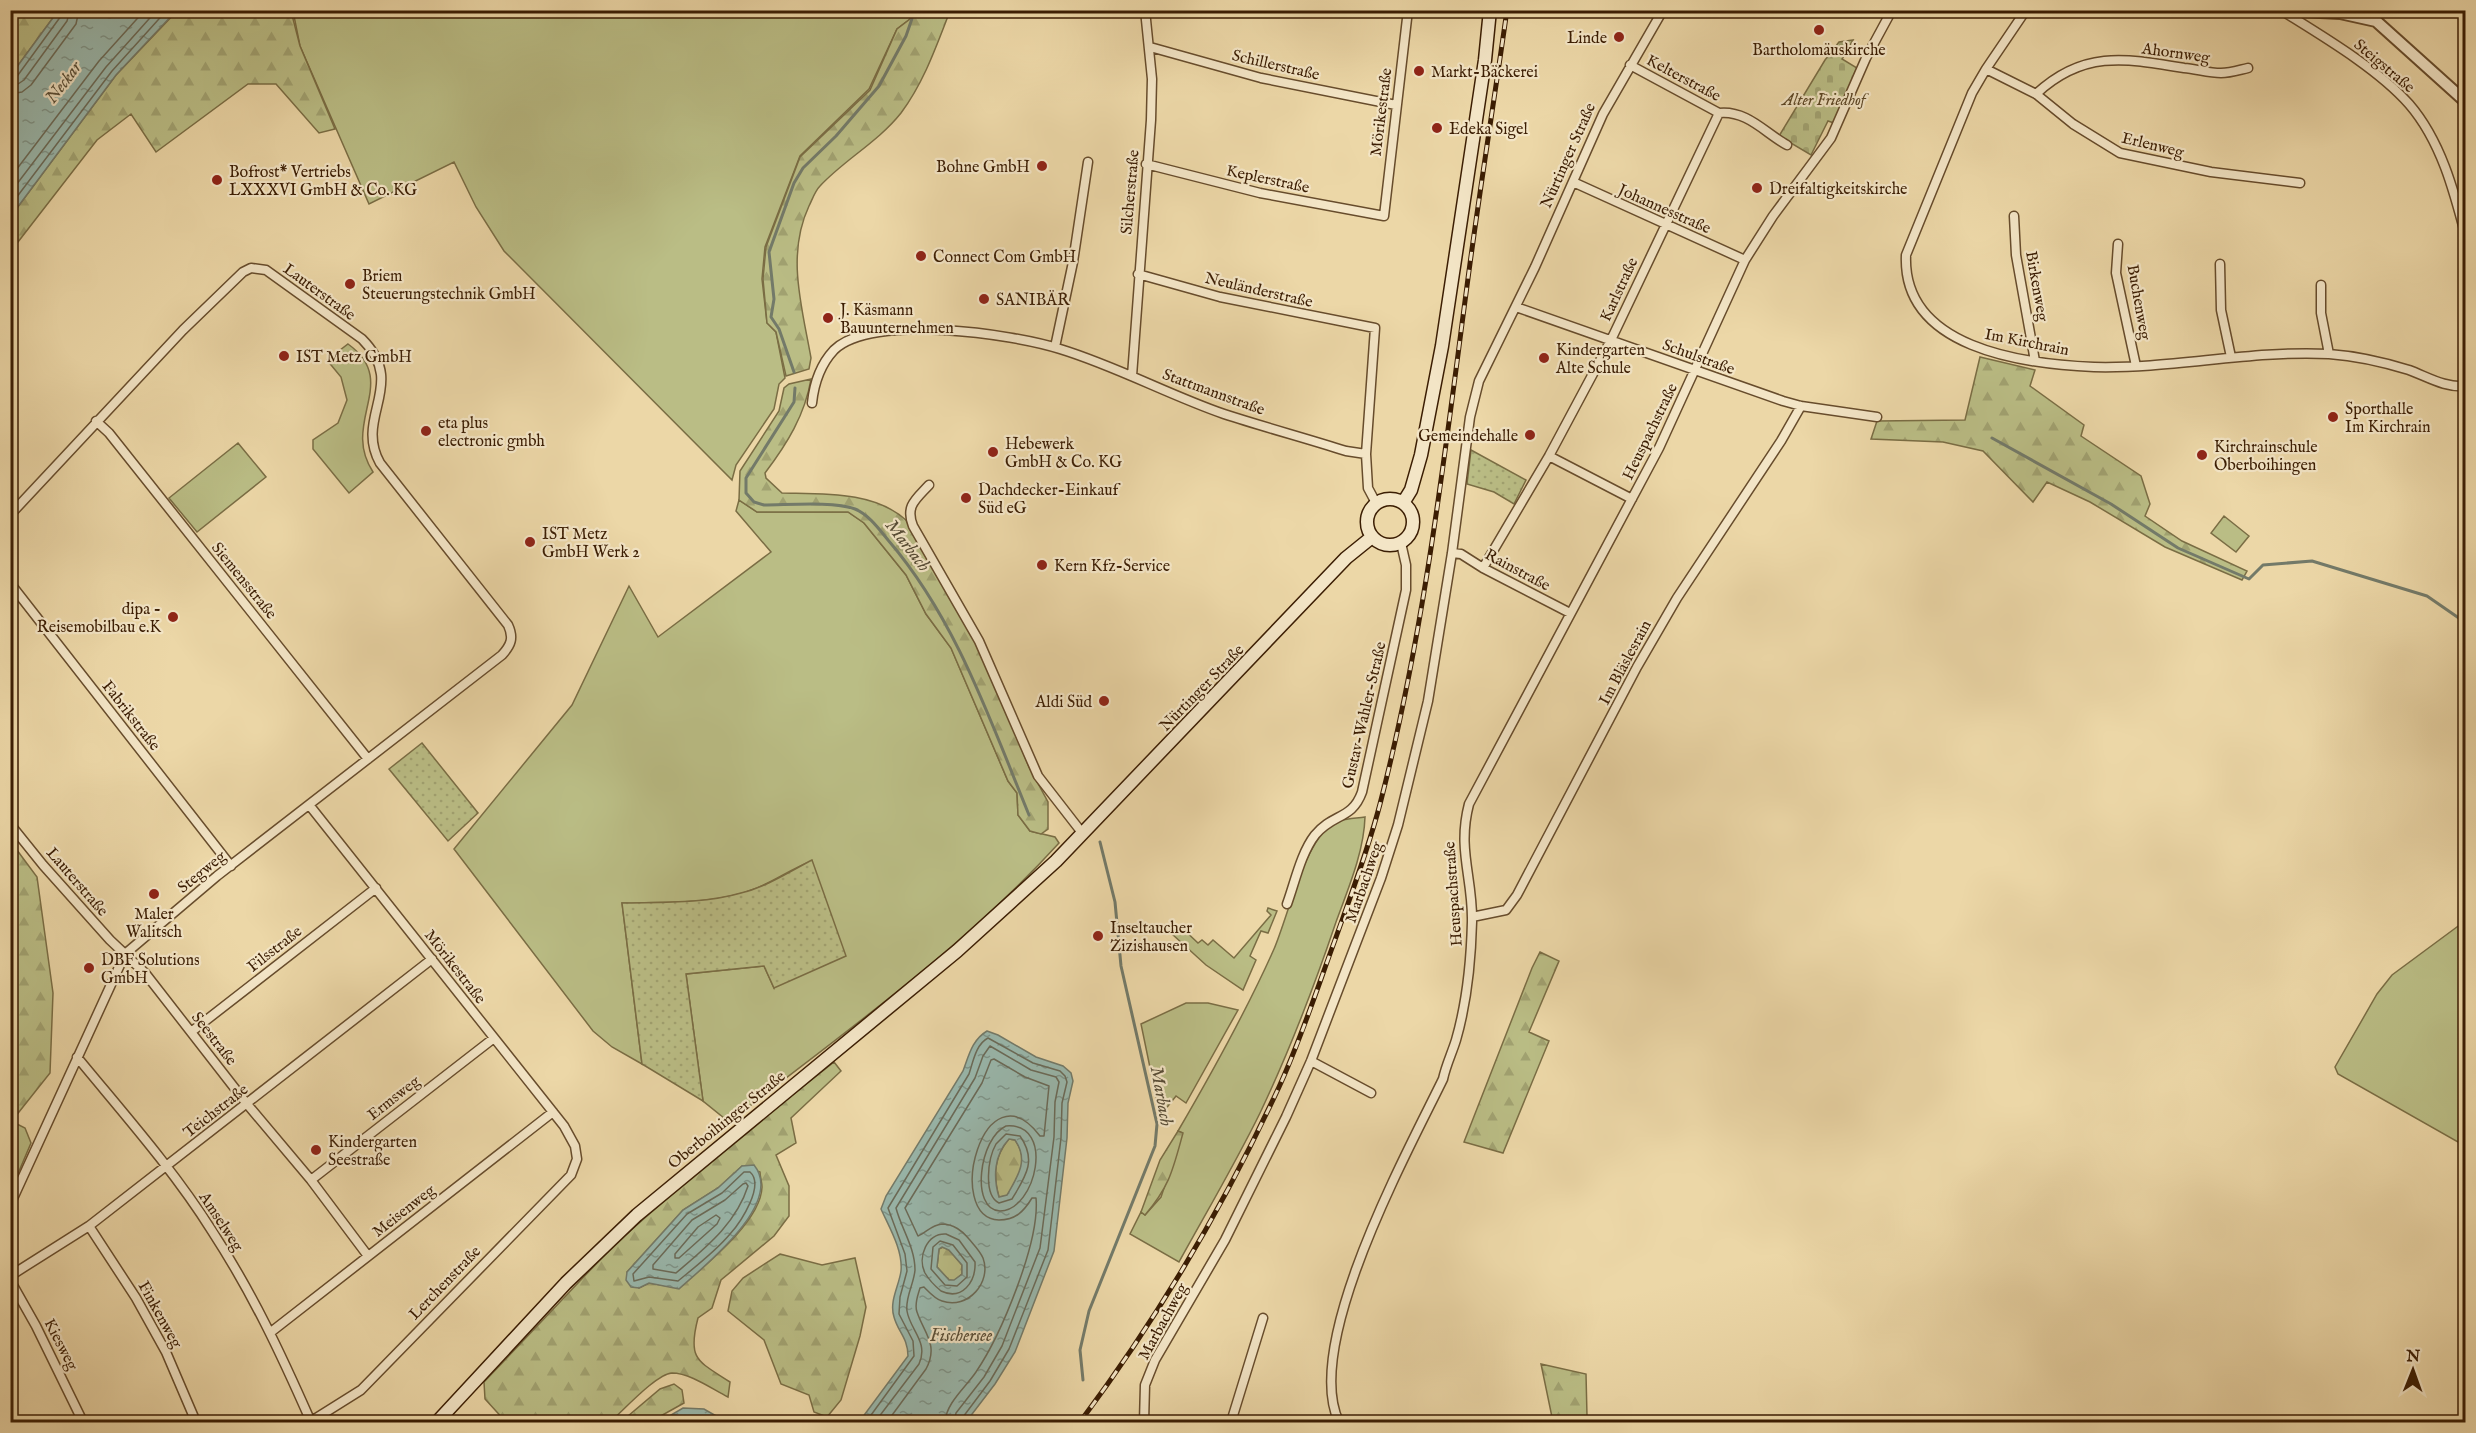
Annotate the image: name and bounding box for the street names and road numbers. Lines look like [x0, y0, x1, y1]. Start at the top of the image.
street label: Steigstraße [2349, 35, 2418, 98]
street label: Ahornweg [2139, 39, 2211, 69]
street label: Schillerstraße [1230, 46, 1321, 86]
street label: Kelterstraße [1642, 51, 1724, 107]
street label: Mörikestraße [1367, 67, 1397, 158]
street label: Nürtinger Straße [1537, 100, 1601, 212]
street label: Erlenweg [2119, 129, 2186, 163]
street label: Silcherstraße [1117, 149, 1145, 235]
street label: Keplerstraße [1224, 161, 1311, 199]
street label: Johannesstraße [1613, 180, 1714, 239]
street label: Birkenweg [2020, 250, 2052, 323]
street label: Karlstraße [1596, 255, 1643, 325]
street label: Lauterstraße [279, 260, 359, 326]
street label: Buchenweg [2122, 263, 2155, 342]
street label: Neuländerstraße [1203, 269, 1314, 313]
street label: Im Kirchrain [1983, 325, 2071, 361]
street label: Schulstraße [1659, 336, 1737, 380]
street label: Stattmannstraße [1159, 365, 1267, 421]
street label: Heuspachstraße [1619, 380, 1683, 484]
street label: Siemensstraße [206, 539, 281, 624]
street label: Rainstraße [1481, 545, 1553, 596]
street label: Im Bläslesrain [1595, 617, 1657, 709]
street label: Gustav-Wahler-Straße [1338, 640, 1392, 791]
street label: Nürtinger Straße [1156, 641, 1249, 736]
street label: Fabrikstraße [97, 677, 164, 755]
street label: Marbachweg [1342, 839, 1388, 926]
street label: Heuspachstraße [1440, 841, 1468, 947]
street label: Lauterstraße [41, 844, 112, 921]
street label: Stegweg [174, 847, 231, 898]
street label: Filsstraße [244, 922, 307, 977]
street label: Mörikestraße [419, 926, 490, 1008]
street label: Seestraße [186, 1008, 241, 1070]
street label: Oberboihinger Straße [665, 1067, 790, 1174]
street label: Ermsweg [364, 1072, 425, 1125]
street label: Teichstraße [180, 1080, 253, 1143]
street label: Meisenweg [369, 1181, 440, 1242]
street label: Amselweg [193, 1188, 247, 1256]
street label: Lerchenstraße [405, 1242, 486, 1325]
street label: Finkenweg [133, 1278, 186, 1352]
street label: Marbachweg [1134, 1280, 1193, 1364]
street label: Kiesweg [39, 1316, 82, 1374]

